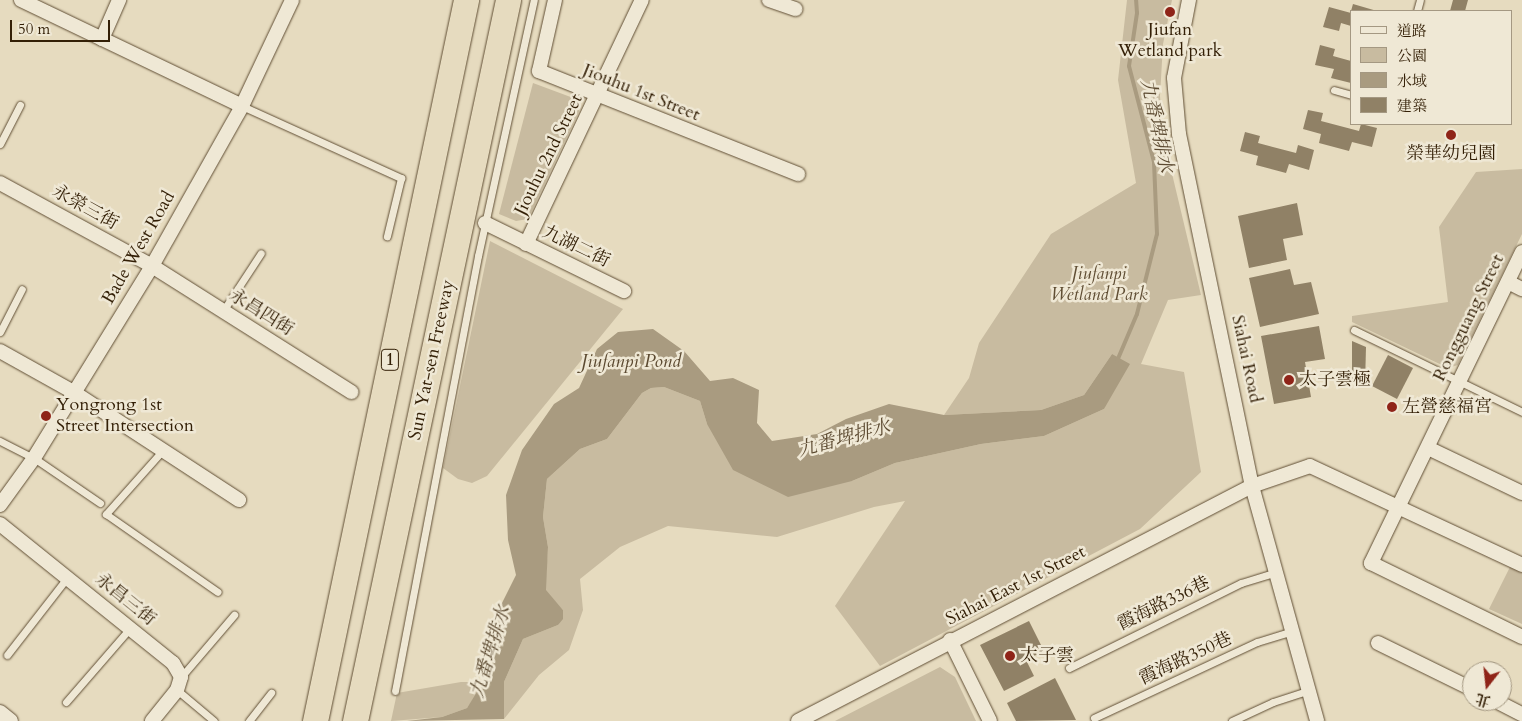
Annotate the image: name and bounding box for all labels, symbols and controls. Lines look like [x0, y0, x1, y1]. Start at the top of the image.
marker: Jiufan Wetland park [1164, 6, 1176, 18]
scale bar [12, 10, 112, 42]
legend [1350, 10, 1512, 125]
text: 50 m [18, 19, 50, 39]
place label: Jiufan Wetland park [1118, 20, 1222, 62]
text: 道路 [1397, 21, 1427, 41]
text: 公園 [1397, 46, 1427, 66]
street label: Jiouhu 1st Street [579, 60, 703, 126]
text: 水域 [1397, 71, 1427, 91]
water label: 九番埤排水 [1135, 77, 1177, 175]
street label: Jiouhu 2nd Street [510, 91, 588, 219]
text: 建築 [1397, 96, 1427, 116]
marker: 榮華幼兒園 [1445, 129, 1457, 141]
place label: 榮華幼兒園 [1406, 143, 1496, 165]
street label: 永榮三街 [48, 181, 122, 235]
street label: Bade West Road [98, 188, 180, 308]
street label: 九湖二街 [539, 222, 613, 272]
street label: Rongguang Street [1429, 251, 1509, 385]
park label: Jiufanpi Wetland Park [1050, 264, 1148, 306]
street label: Sun Yat-sen Freeway [404, 278, 460, 442]
street label: 永昌四街 [225, 285, 297, 341]
street label: Siahai Road [1226, 313, 1266, 405]
road number: 1 [380, 346, 400, 374]
water label: Jiufanpi Pond [581, 351, 681, 373]
place label: 太子雲極 [1299, 369, 1371, 391]
marker: 太子雲極 [1283, 374, 1295, 386]
place label: Yongrong 1st Street Intersection [56, 395, 194, 438]
place label: 左營慈福宮 [1402, 396, 1492, 418]
marker: 左營慈福宮 [1386, 401, 1398, 413]
marker: Yongrong 1st Street Intersection [40, 410, 52, 422]
water label: 九番埤排水 [795, 416, 893, 462]
street label: Siahai East 1st Street [943, 541, 1089, 631]
street label: 永昌三街 [90, 569, 160, 631]
street label: 霞海路336巷 [1114, 572, 1214, 636]
water label: 九番埤排水 [466, 603, 516, 701]
street label: 霞海路350巷 [1136, 628, 1236, 690]
place label: 太子雲 [1020, 645, 1074, 667]
marker: 太子雲 [1004, 650, 1016, 662]
north arrow [1462, 661, 1512, 711]
text: 北 [1474, 689, 1492, 711]

